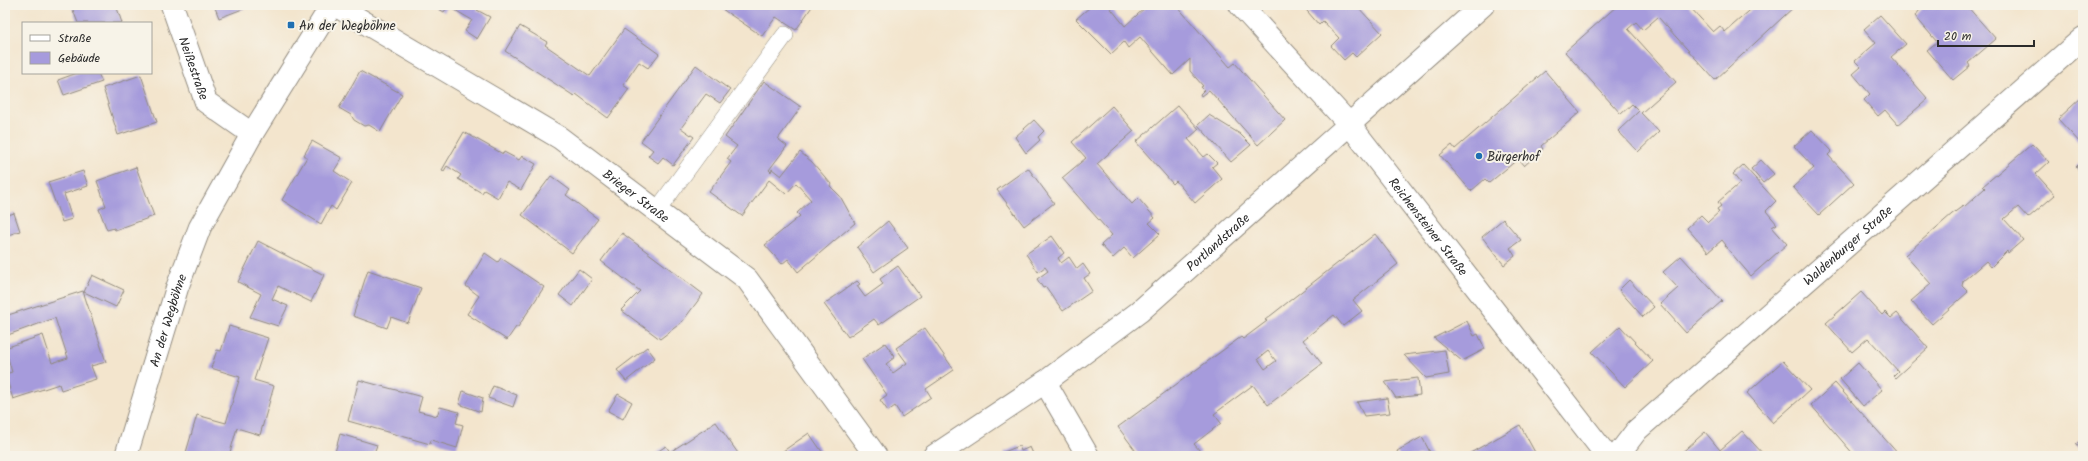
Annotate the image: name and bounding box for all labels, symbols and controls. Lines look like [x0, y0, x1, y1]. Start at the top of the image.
place label: An der Wegböhne [299, 16, 396, 37]
marker: An der Wegböhne [286, 20, 296, 30]
legend [22, 22, 152, 74]
scale bar [1938, 22, 2034, 48]
text: 20 m [1944, 27, 1972, 46]
text: Straße [58, 29, 92, 48]
street label: Neißestraße [172, 34, 214, 103]
text: Gebäude [58, 49, 100, 68]
place label: Bürgerhof [1487, 147, 1541, 168]
marker: Bürgerhof [1474, 151, 1484, 161]
street label: Brieger Straße [598, 165, 673, 229]
street label: Reichensteiner Straße [1382, 173, 1473, 281]
street label: Waldenburger Straße [1799, 201, 1898, 292]
street label: Portlandstraße [1182, 209, 1255, 277]
street label: An der Wegböhne [145, 271, 193, 370]

